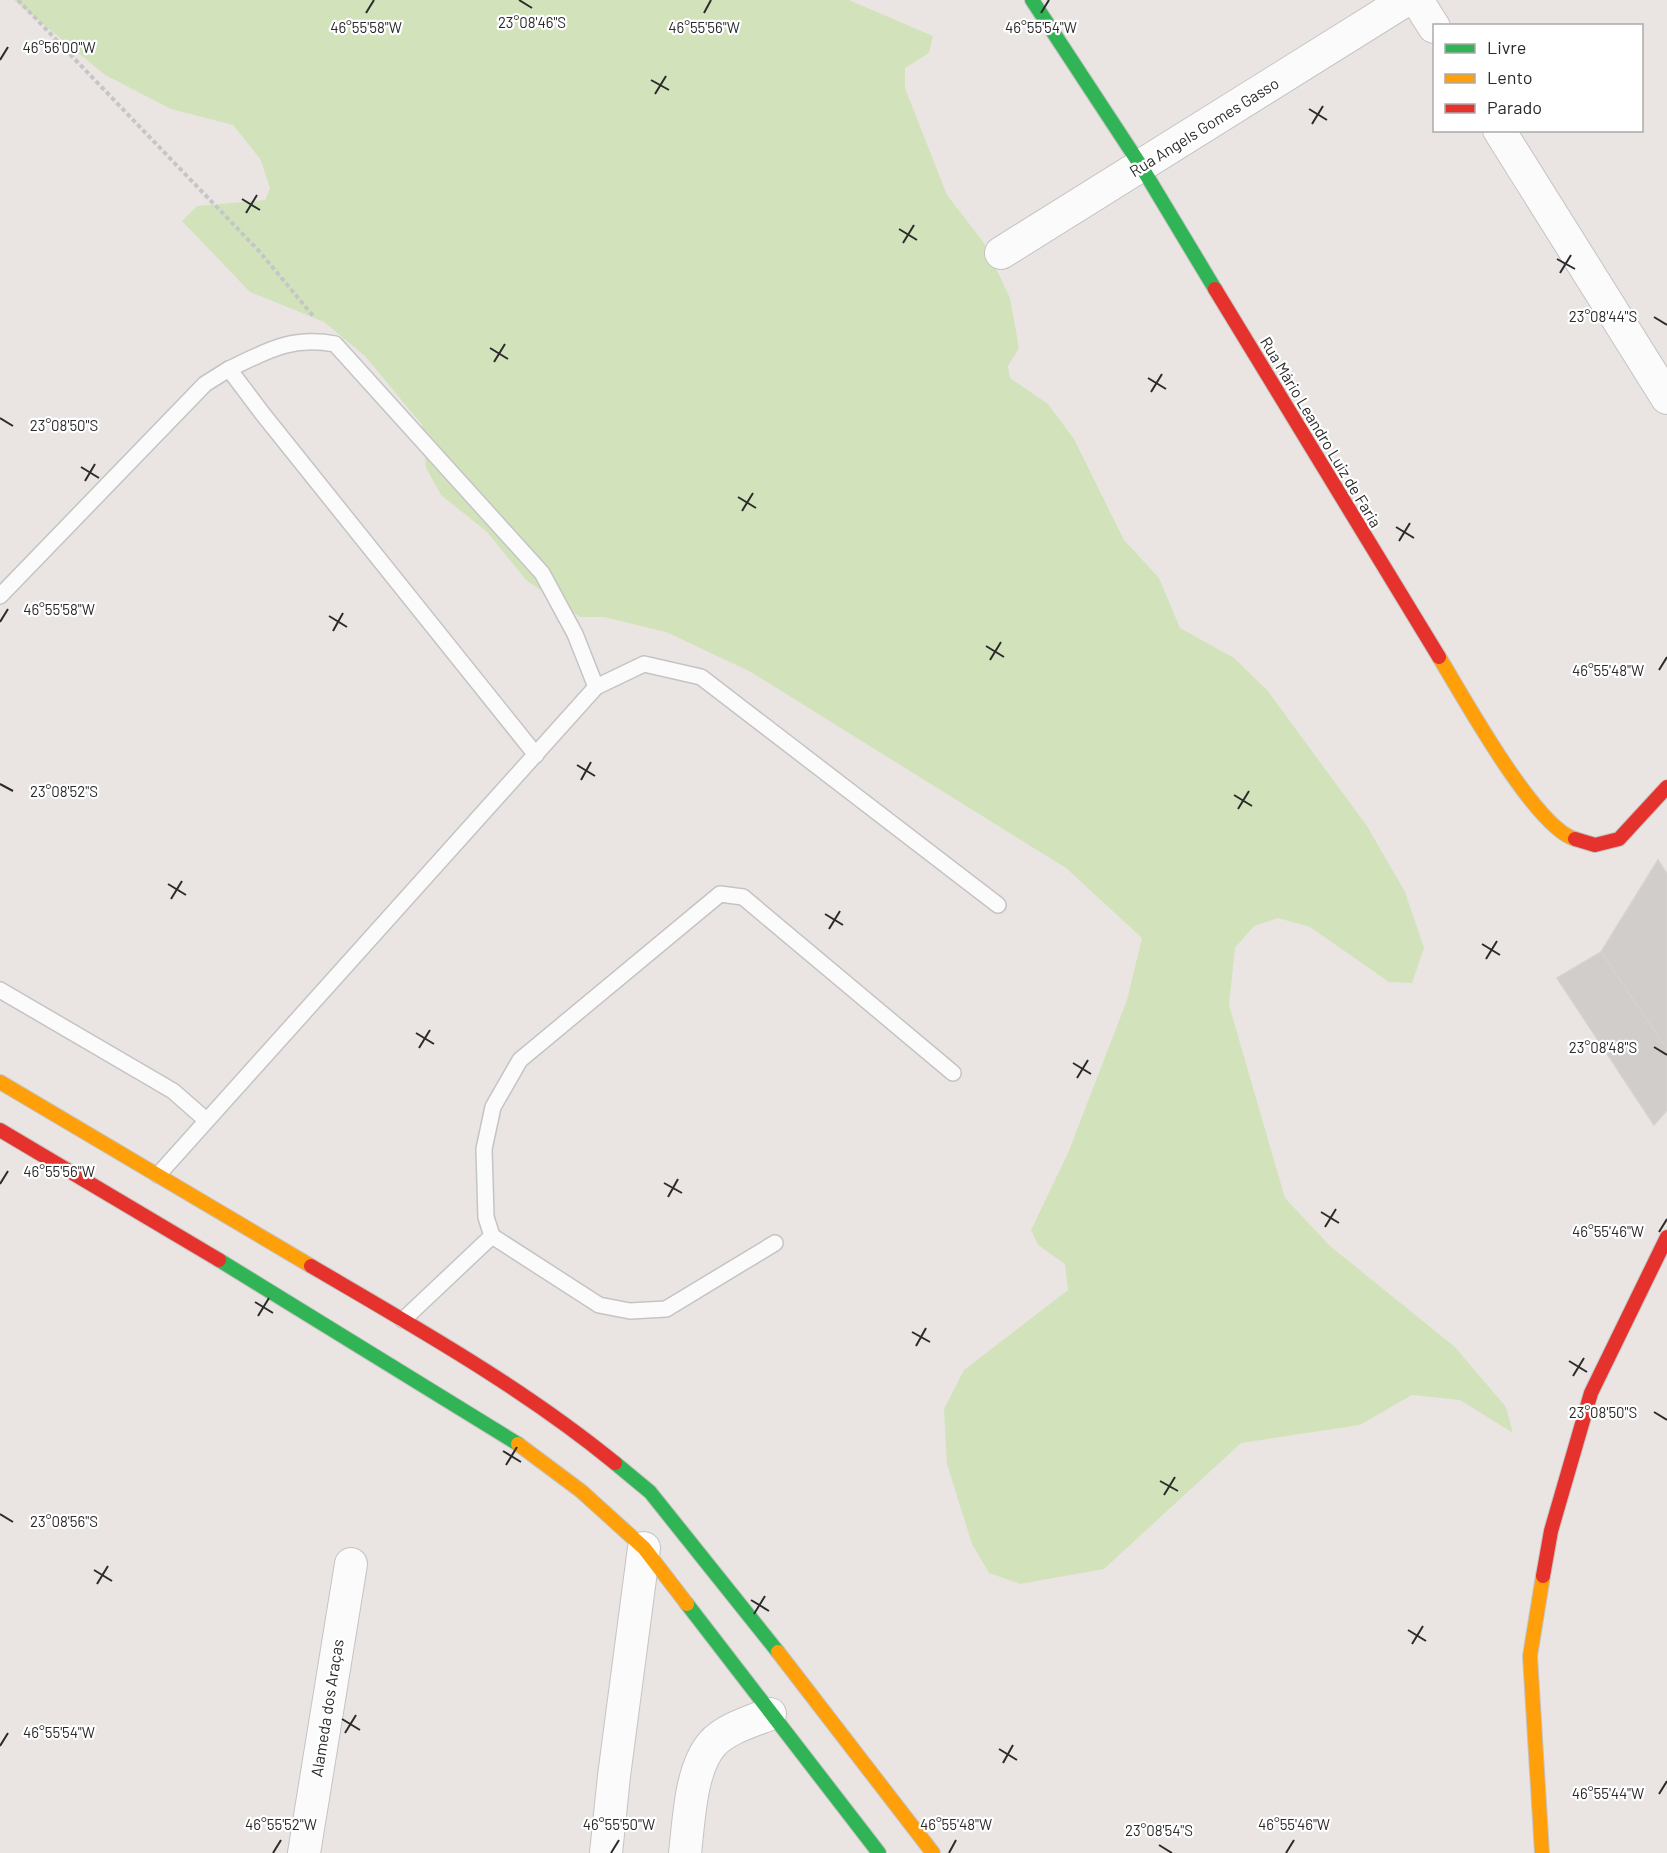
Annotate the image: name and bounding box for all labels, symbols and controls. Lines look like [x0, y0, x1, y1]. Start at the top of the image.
text: 23°08'46"S [498, 13, 566, 31]
text: 46°55'58"W [330, 18, 402, 36]
text: 46°55'56"W [668, 18, 740, 36]
text: 46°55'54"W [1005, 18, 1077, 36]
legend [1433, 24, 1643, 132]
text: Livre [1487, 36, 1526, 58]
text: 46°56'00"W [22, 38, 96, 56]
text: Lento [1487, 66, 1533, 88]
street label: Rua Angels Gomes Gasso [1126, 73, 1282, 180]
text: Parado [1487, 96, 1542, 118]
text: 23°08'44"S [1569, 307, 1637, 325]
street label: Rua Mário Leandro Luiz de Faria [1257, 333, 1386, 531]
text: 23°08'50"S [30, 416, 98, 434]
text: 46°55'58"W [23, 600, 95, 618]
text: 46°55'48"W [1572, 661, 1644, 679]
text: 23°08'52"S [30, 782, 98, 800]
text: 23°08'48"S [1569, 1038, 1637, 1056]
text: 46°55'56"W [23, 1162, 95, 1180]
text: 46°55'46"W [1572, 1222, 1644, 1240]
text: 23°08'50"S [1569, 1403, 1637, 1421]
text: 23°08'56"S [30, 1512, 98, 1530]
street label: Alameda dos Araças [306, 1638, 347, 1778]
text: 46°55'54"W [23, 1723, 95, 1741]
text: 46°55'44"W [1572, 1784, 1644, 1802]
text: 46°55'52"W [245, 1815, 317, 1833]
text: 46°55'50"W [583, 1815, 655, 1833]
text: 46°55'48"W [920, 1815, 992, 1833]
text: 46°55'46"W [1258, 1815, 1330, 1833]
text: 23°08'54"S [1125, 1821, 1193, 1839]

